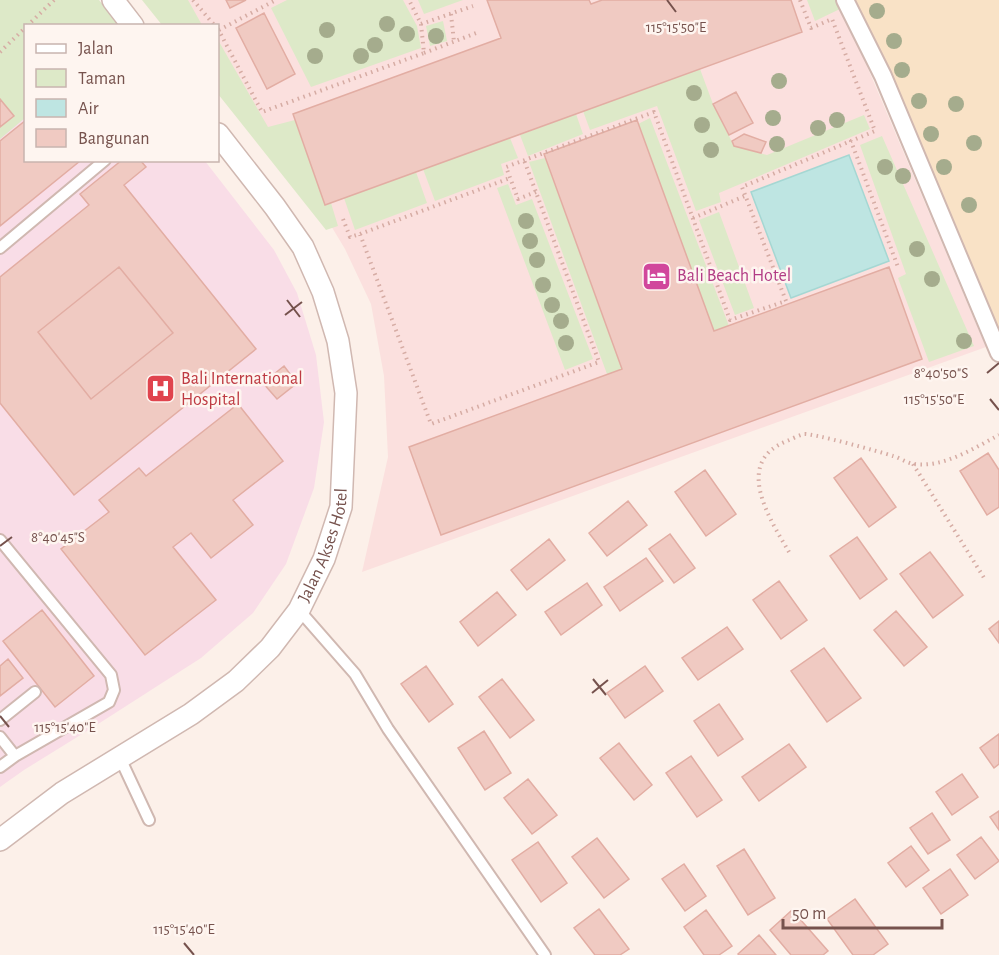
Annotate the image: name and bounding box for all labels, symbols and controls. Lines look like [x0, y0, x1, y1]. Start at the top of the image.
text: 115°15'50"E [646, 20, 706, 35]
legend [24, 24, 219, 162]
text: Jalan [78, 40, 113, 58]
text: Taman [78, 70, 126, 88]
text: Air [78, 100, 99, 118]
text: Bangunan [78, 130, 150, 148]
hotel icon: Bali Beach Hotel [640, 260, 672, 292]
place label: Bali Beach Hotel [677, 267, 791, 285]
text: 8°40'50"S [914, 366, 968, 381]
place label: Bali International Hospital [181, 370, 303, 409]
hospital icon: Bali International Hospital [144, 373, 176, 405]
text: 115°15'50"E [904, 392, 964, 407]
street label: Jalan Akses Hotel [295, 488, 351, 605]
text: 8°40'45"S [31, 530, 85, 545]
text: 115°15'40"E [34, 720, 96, 735]
scale bar [783, 892, 942, 930]
text: 50 m [792, 905, 826, 923]
text: 115°15'40"E [153, 922, 215, 937]

